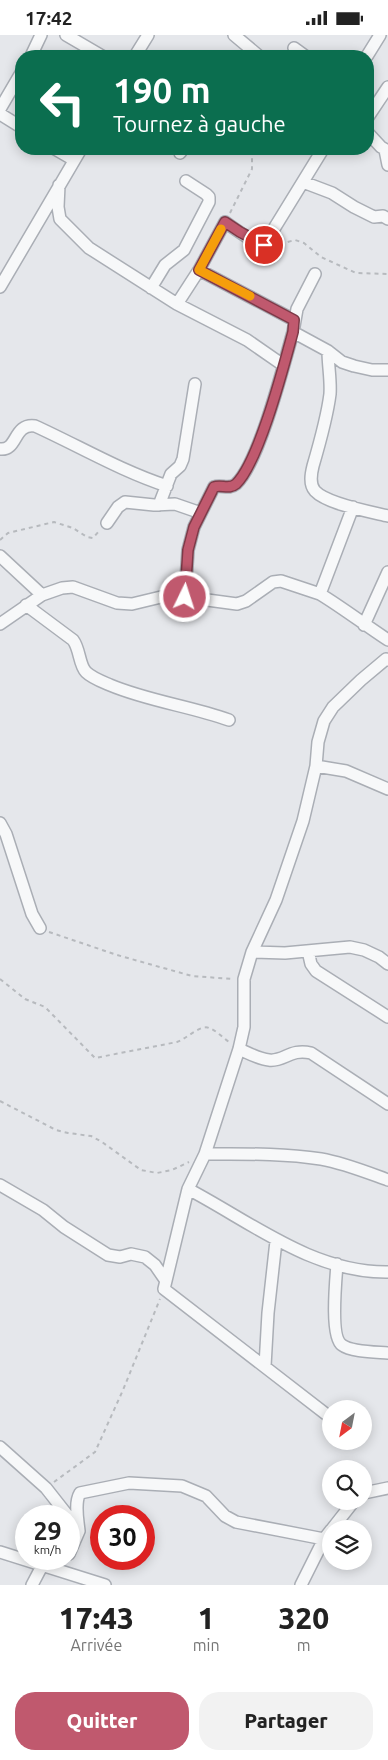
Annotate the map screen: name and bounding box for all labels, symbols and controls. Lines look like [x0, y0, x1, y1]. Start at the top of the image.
text: 17:42 [25, 7, 73, 29]
icon: left [30, 70, 95, 135]
text: 190 m [113, 70, 211, 110]
text: Tournez à gauche [113, 111, 286, 136]
pin [243, 224, 285, 266]
icon: arrive [250, 231, 278, 259]
position arrow [158, 570, 210, 622]
north arrow [322, 1400, 372, 1450]
map controls [322, 1400, 372, 1570]
button: search [322, 1460, 372, 1510]
speed limit sign: 30 [90, 1505, 155, 1570]
text: 29 [33, 1517, 62, 1545]
button: layers [322, 1520, 372, 1570]
text: km/h [34, 1543, 61, 1556]
text: 17:43 [59, 1601, 134, 1635]
text: 1 [198, 1601, 215, 1635]
text: 320 [278, 1601, 329, 1635]
text: Arrivée [70, 1636, 122, 1654]
text: min [193, 1636, 220, 1654]
text: m [297, 1636, 311, 1654]
button: Quitter [15, 1692, 189, 1750]
button: Partager [199, 1692, 373, 1750]

